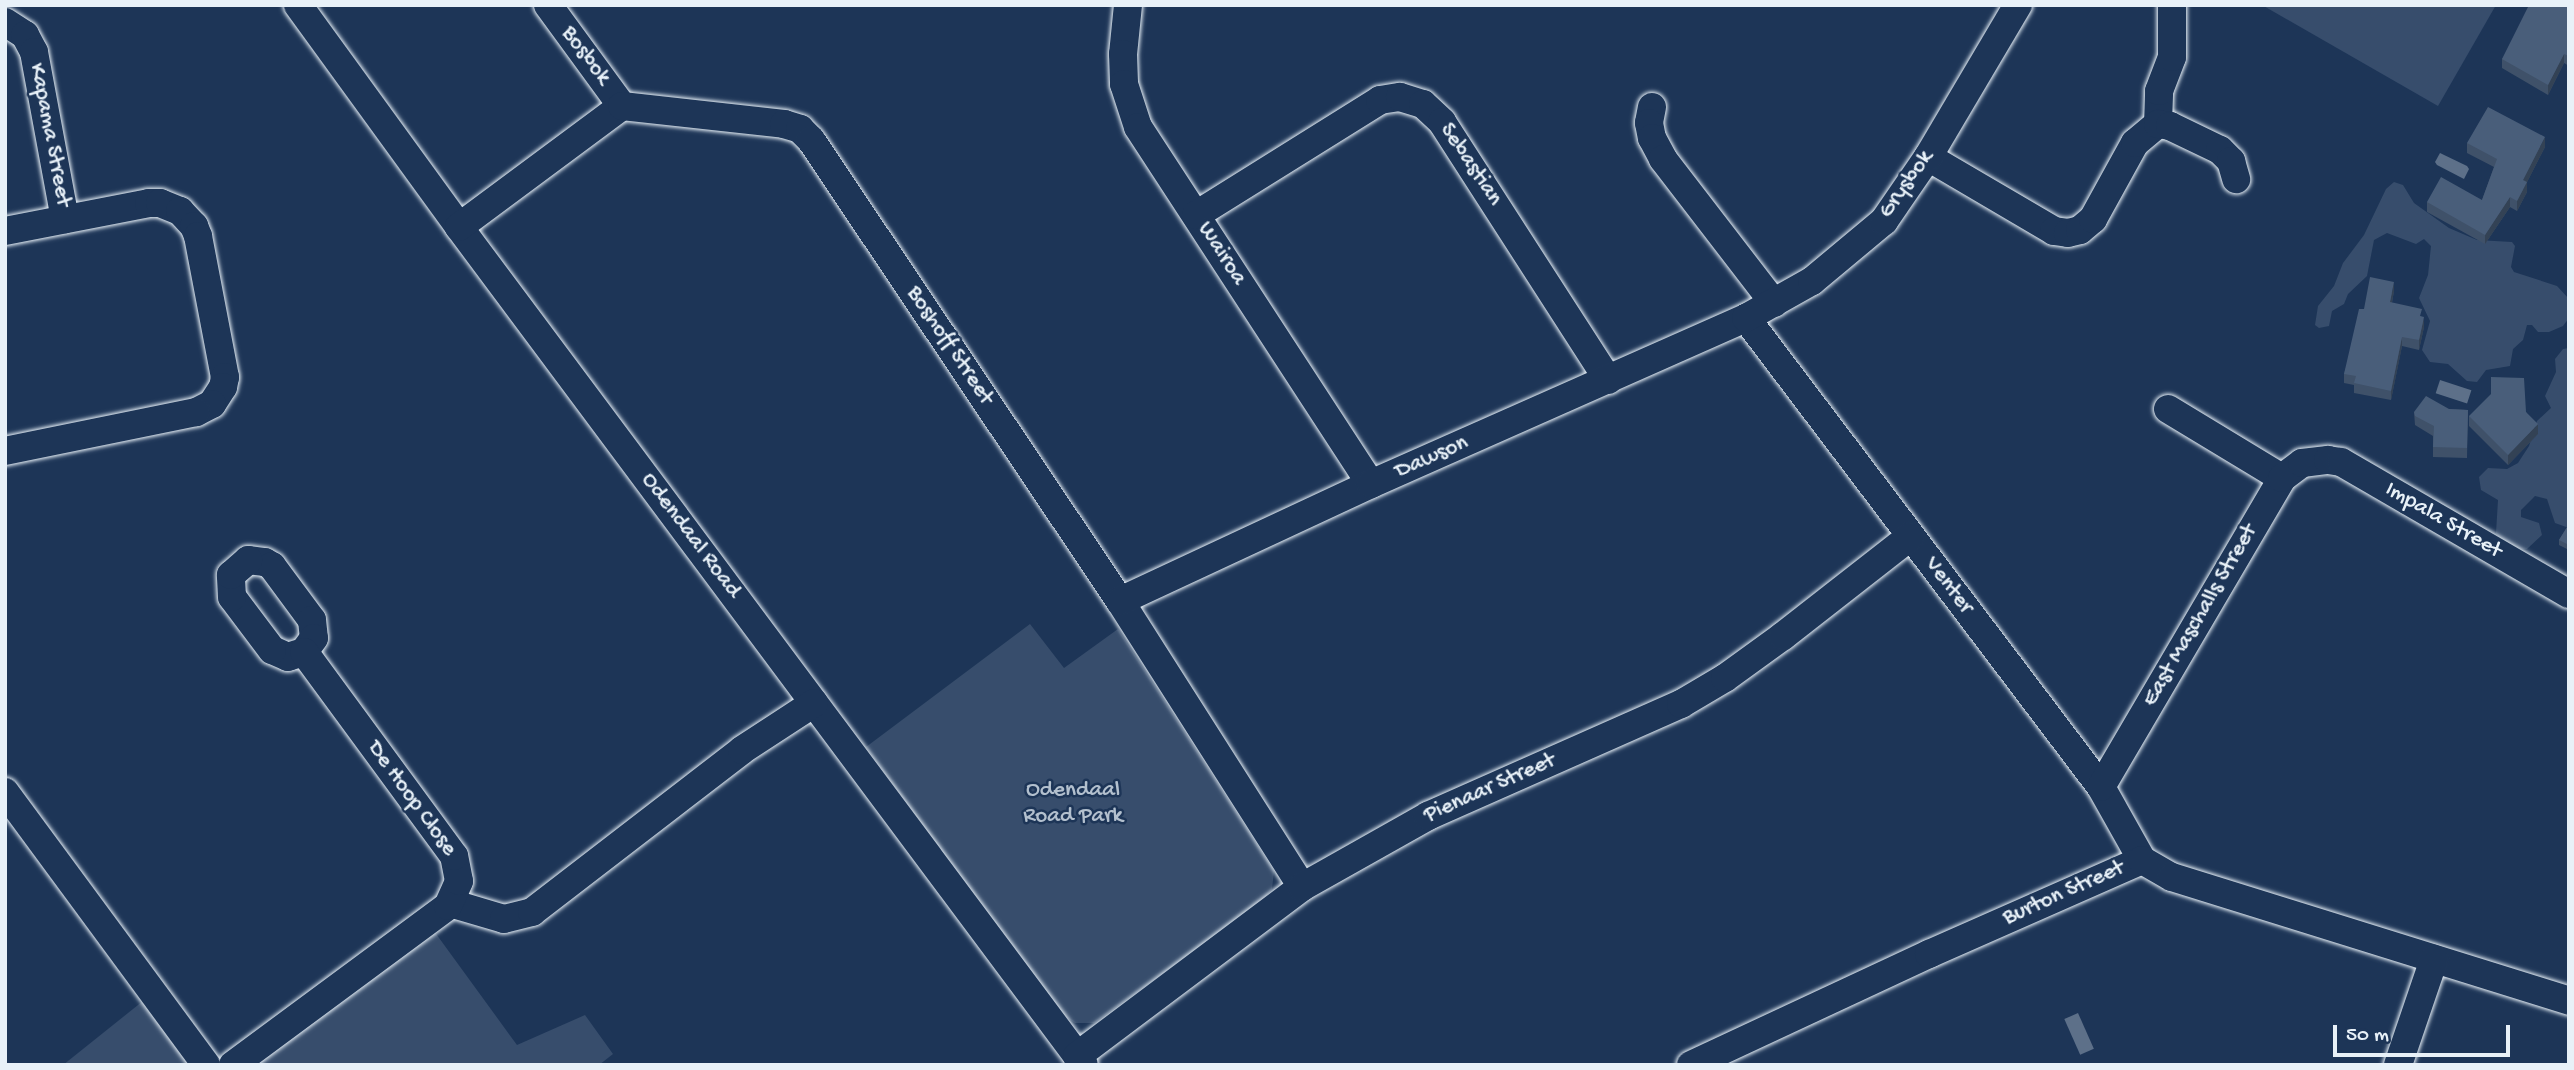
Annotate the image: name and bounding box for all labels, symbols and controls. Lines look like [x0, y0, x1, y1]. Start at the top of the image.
street label: Bosbok [554, 21, 616, 91]
street label: Kapama Street [22, 61, 76, 209]
street label: Sebastian [1432, 118, 1508, 212]
street label: Grysbok [1874, 146, 1940, 224]
street label: Wairoa [1190, 217, 1252, 291]
street label: Boshoff Street [899, 281, 999, 411]
street label: Dawson [1391, 430, 1473, 486]
street label: Odendaal Road [634, 468, 746, 604]
street label: Impala Street [2380, 476, 2506, 566]
street label: East Maschalls Street [2138, 520, 2264, 712]
street label: Venter [1917, 552, 1979, 620]
street label: De Hoop Close [360, 736, 462, 862]
street label: Pienaar Street [1420, 748, 1560, 830]
park label: Odendaal Road Park [1023, 777, 1123, 831]
street label: Burton Street [1999, 855, 2129, 933]
scale bar [2336, 1010, 2513, 1054]
text: 50 m [2346, 1024, 2389, 1049]

